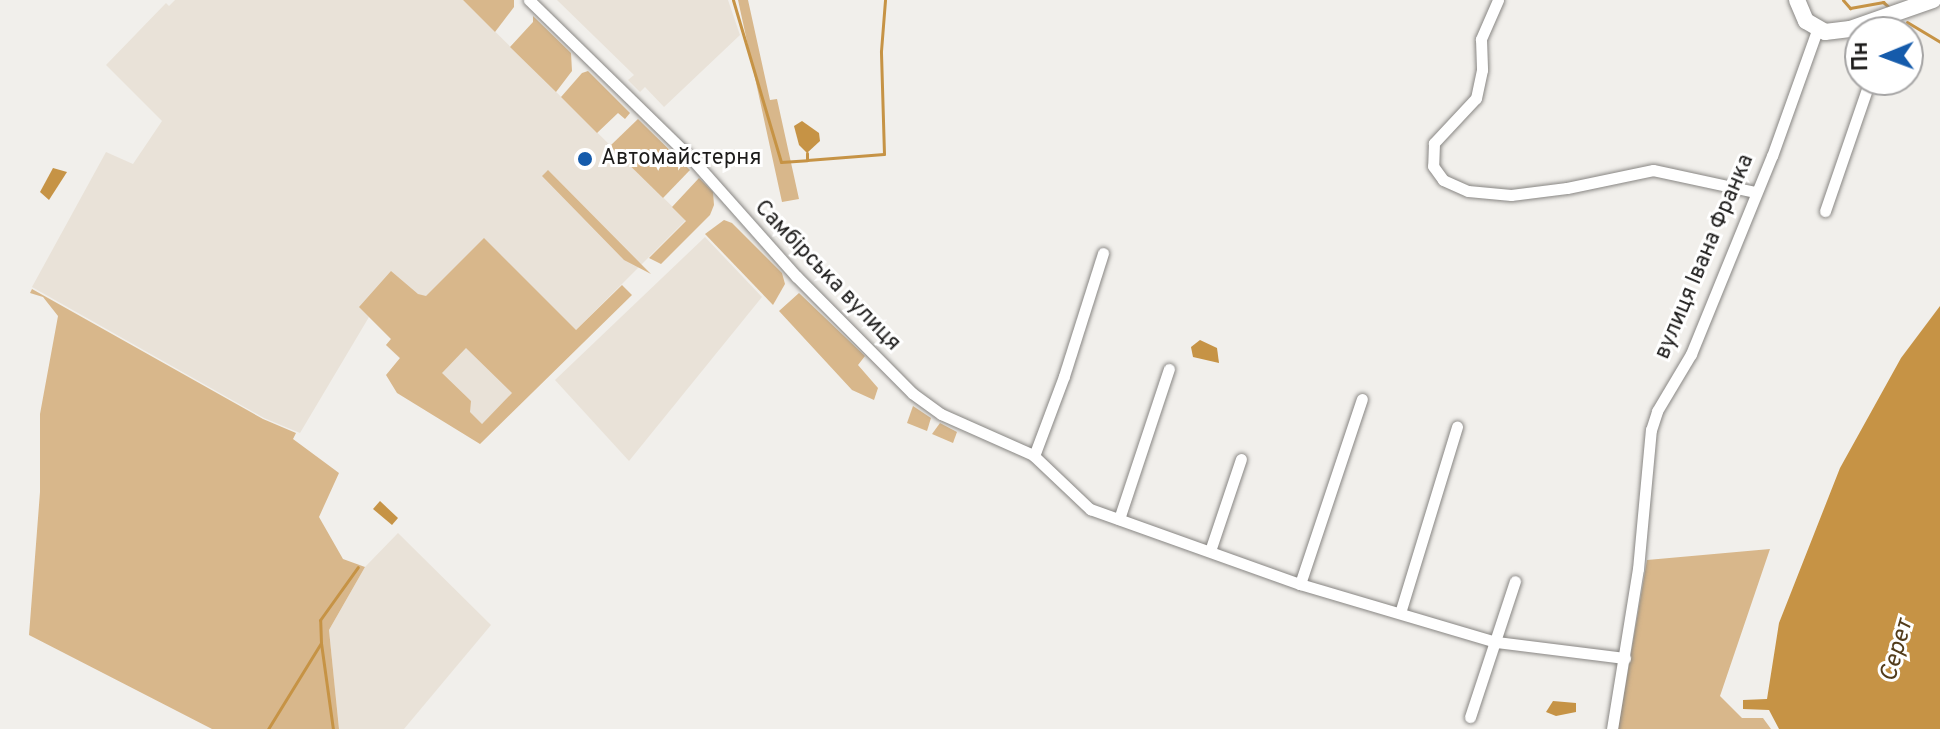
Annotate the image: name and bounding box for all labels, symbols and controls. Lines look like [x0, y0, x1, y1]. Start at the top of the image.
north arrow [1844, 16, 1924, 96]
text: Пн [1848, 41, 1875, 71]
place label: Автомайстерня [601, 146, 762, 172]
marker: Автомайстерня [576, 150, 594, 168]
street label: вулиця Івана Франка [1650, 151, 1760, 363]
street label: Самбірська вулиця [748, 195, 906, 357]
water label: Серет [1875, 617, 1921, 685]

